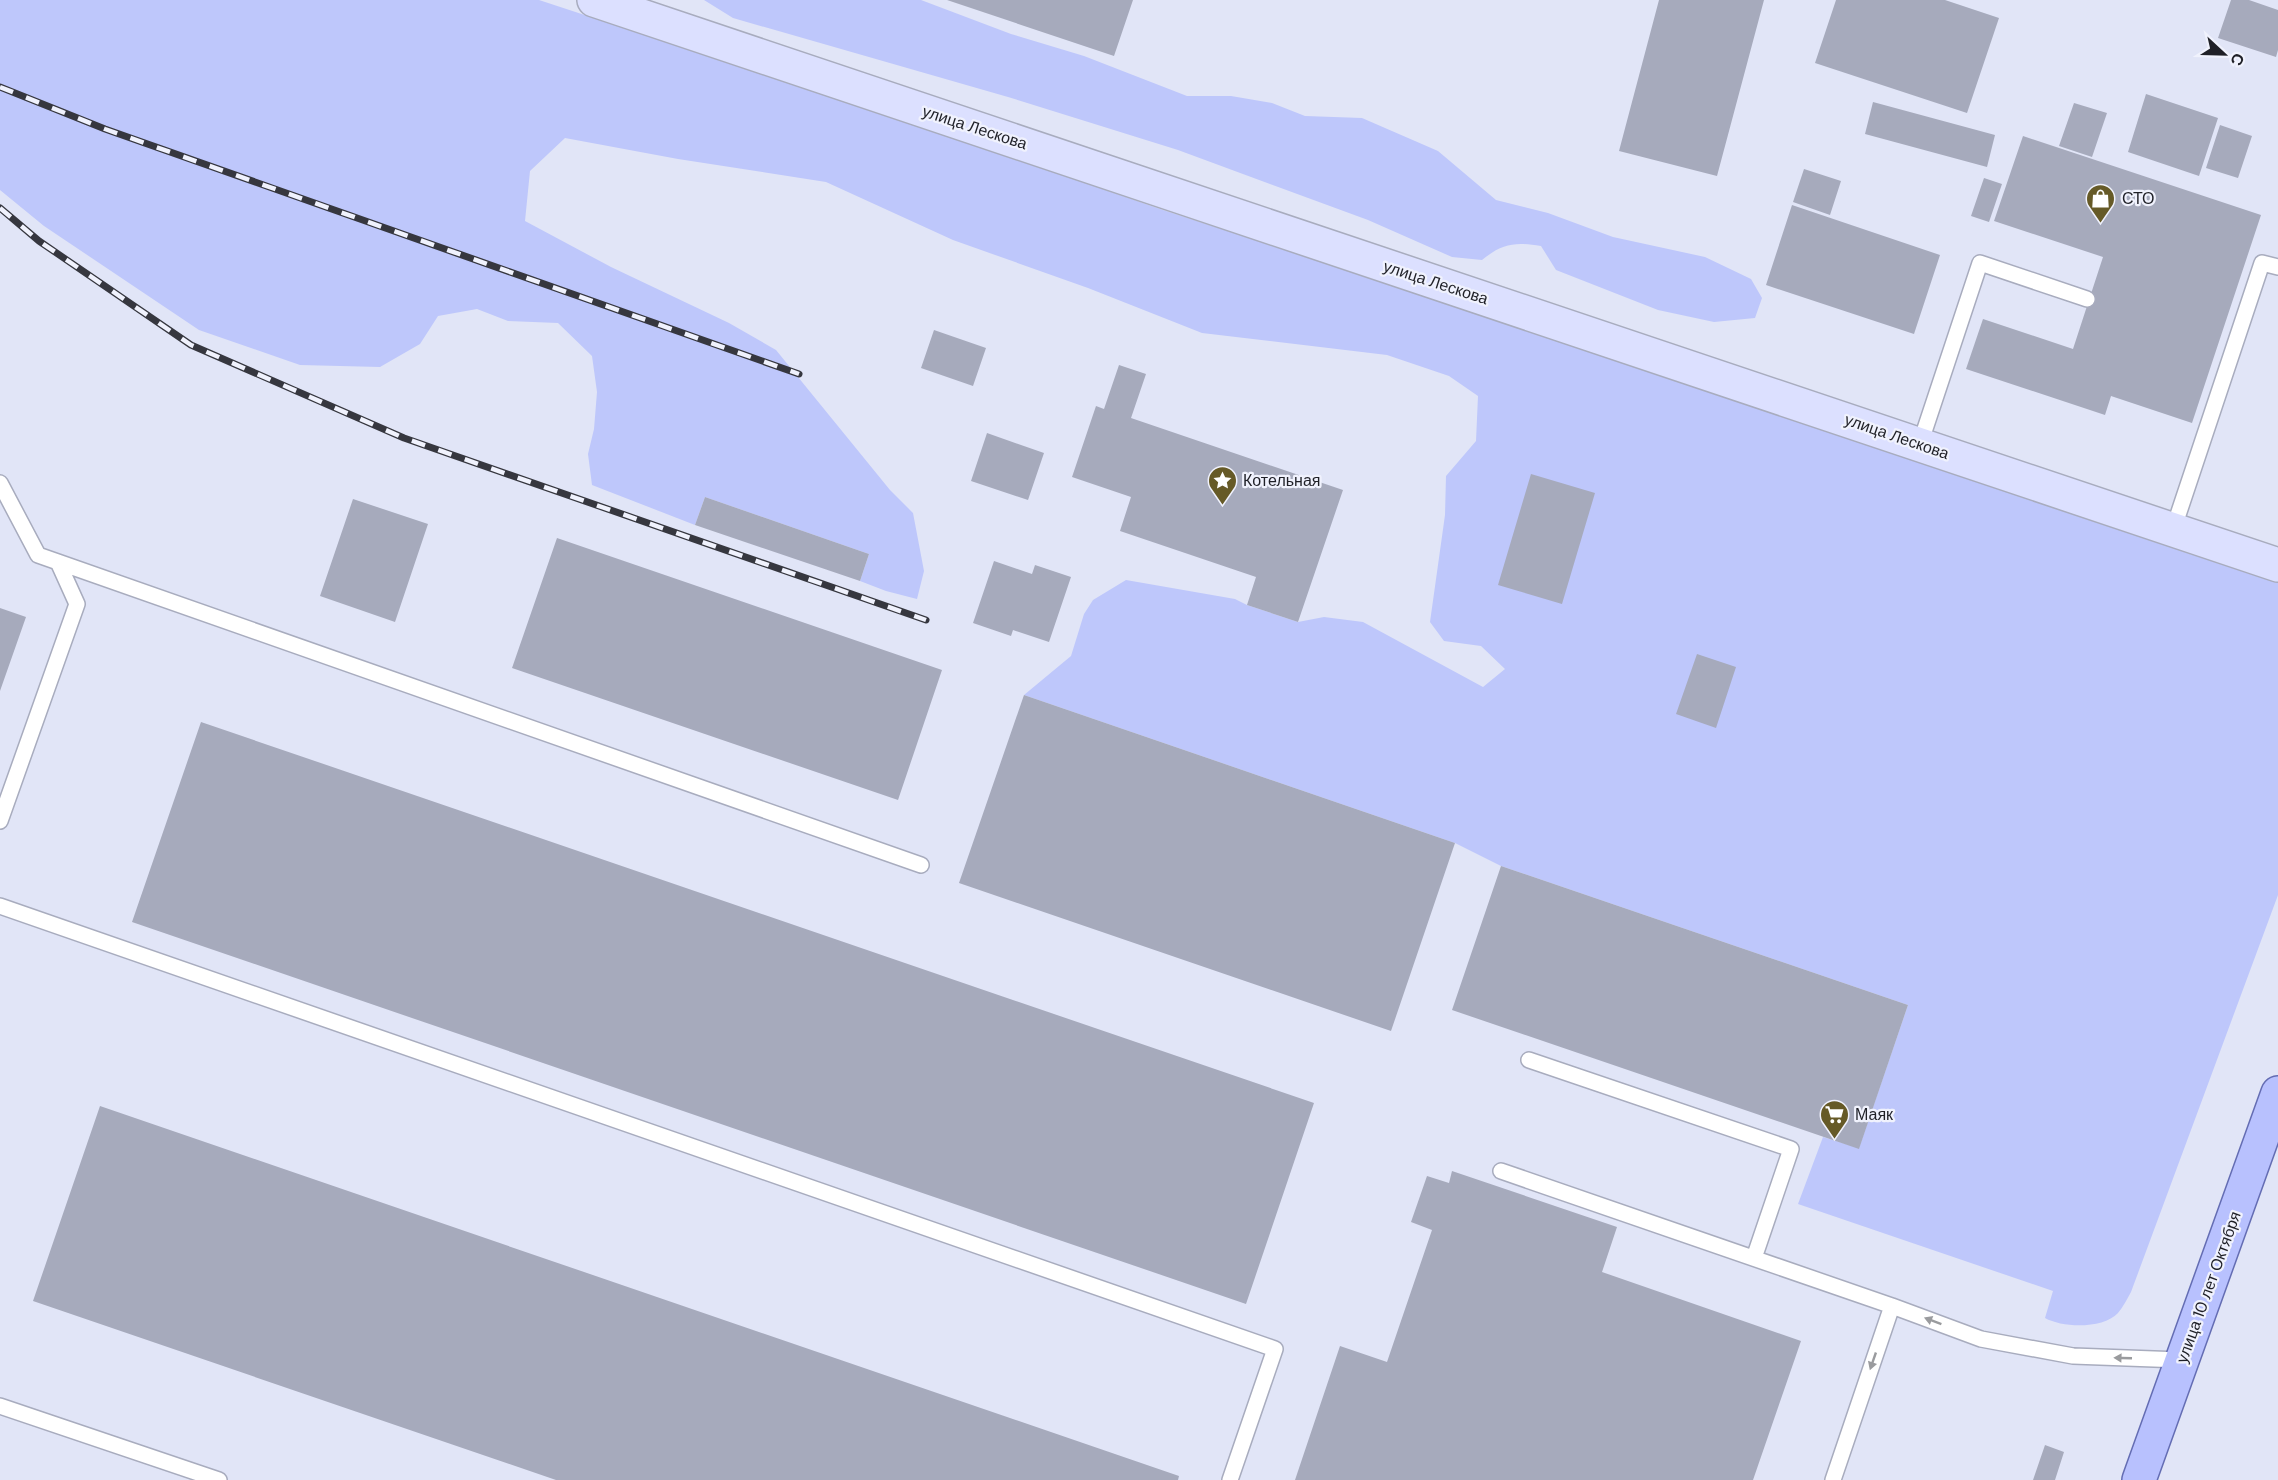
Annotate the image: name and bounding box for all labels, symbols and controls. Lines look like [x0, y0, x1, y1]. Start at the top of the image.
north arrow [2194, 24, 2254, 84]
text: С [2225, 50, 2249, 69]
street label: улица Лескова [920, 101, 1030, 154]
shop icon: СТО [2085, 182, 2117, 224]
place label: СТО [2122, 188, 2155, 209]
street label: улица Лескова [1381, 256, 1491, 309]
street label: улица Лескова [1842, 409, 1952, 464]
place icon: Котельная [1206, 464, 1238, 506]
place label: Котельная [1243, 470, 1320, 491]
supermarket icon: Маяк [1818, 1098, 1850, 1140]
place label: Маяк [1855, 1104, 1894, 1125]
street label: улица 10 лет Октября [2171, 1208, 2246, 1366]
one-way arrow [1924, 1316, 1942, 1325]
one-way arrow [1868, 1352, 1878, 1370]
one-way arrow [2113, 1354, 2132, 1363]

